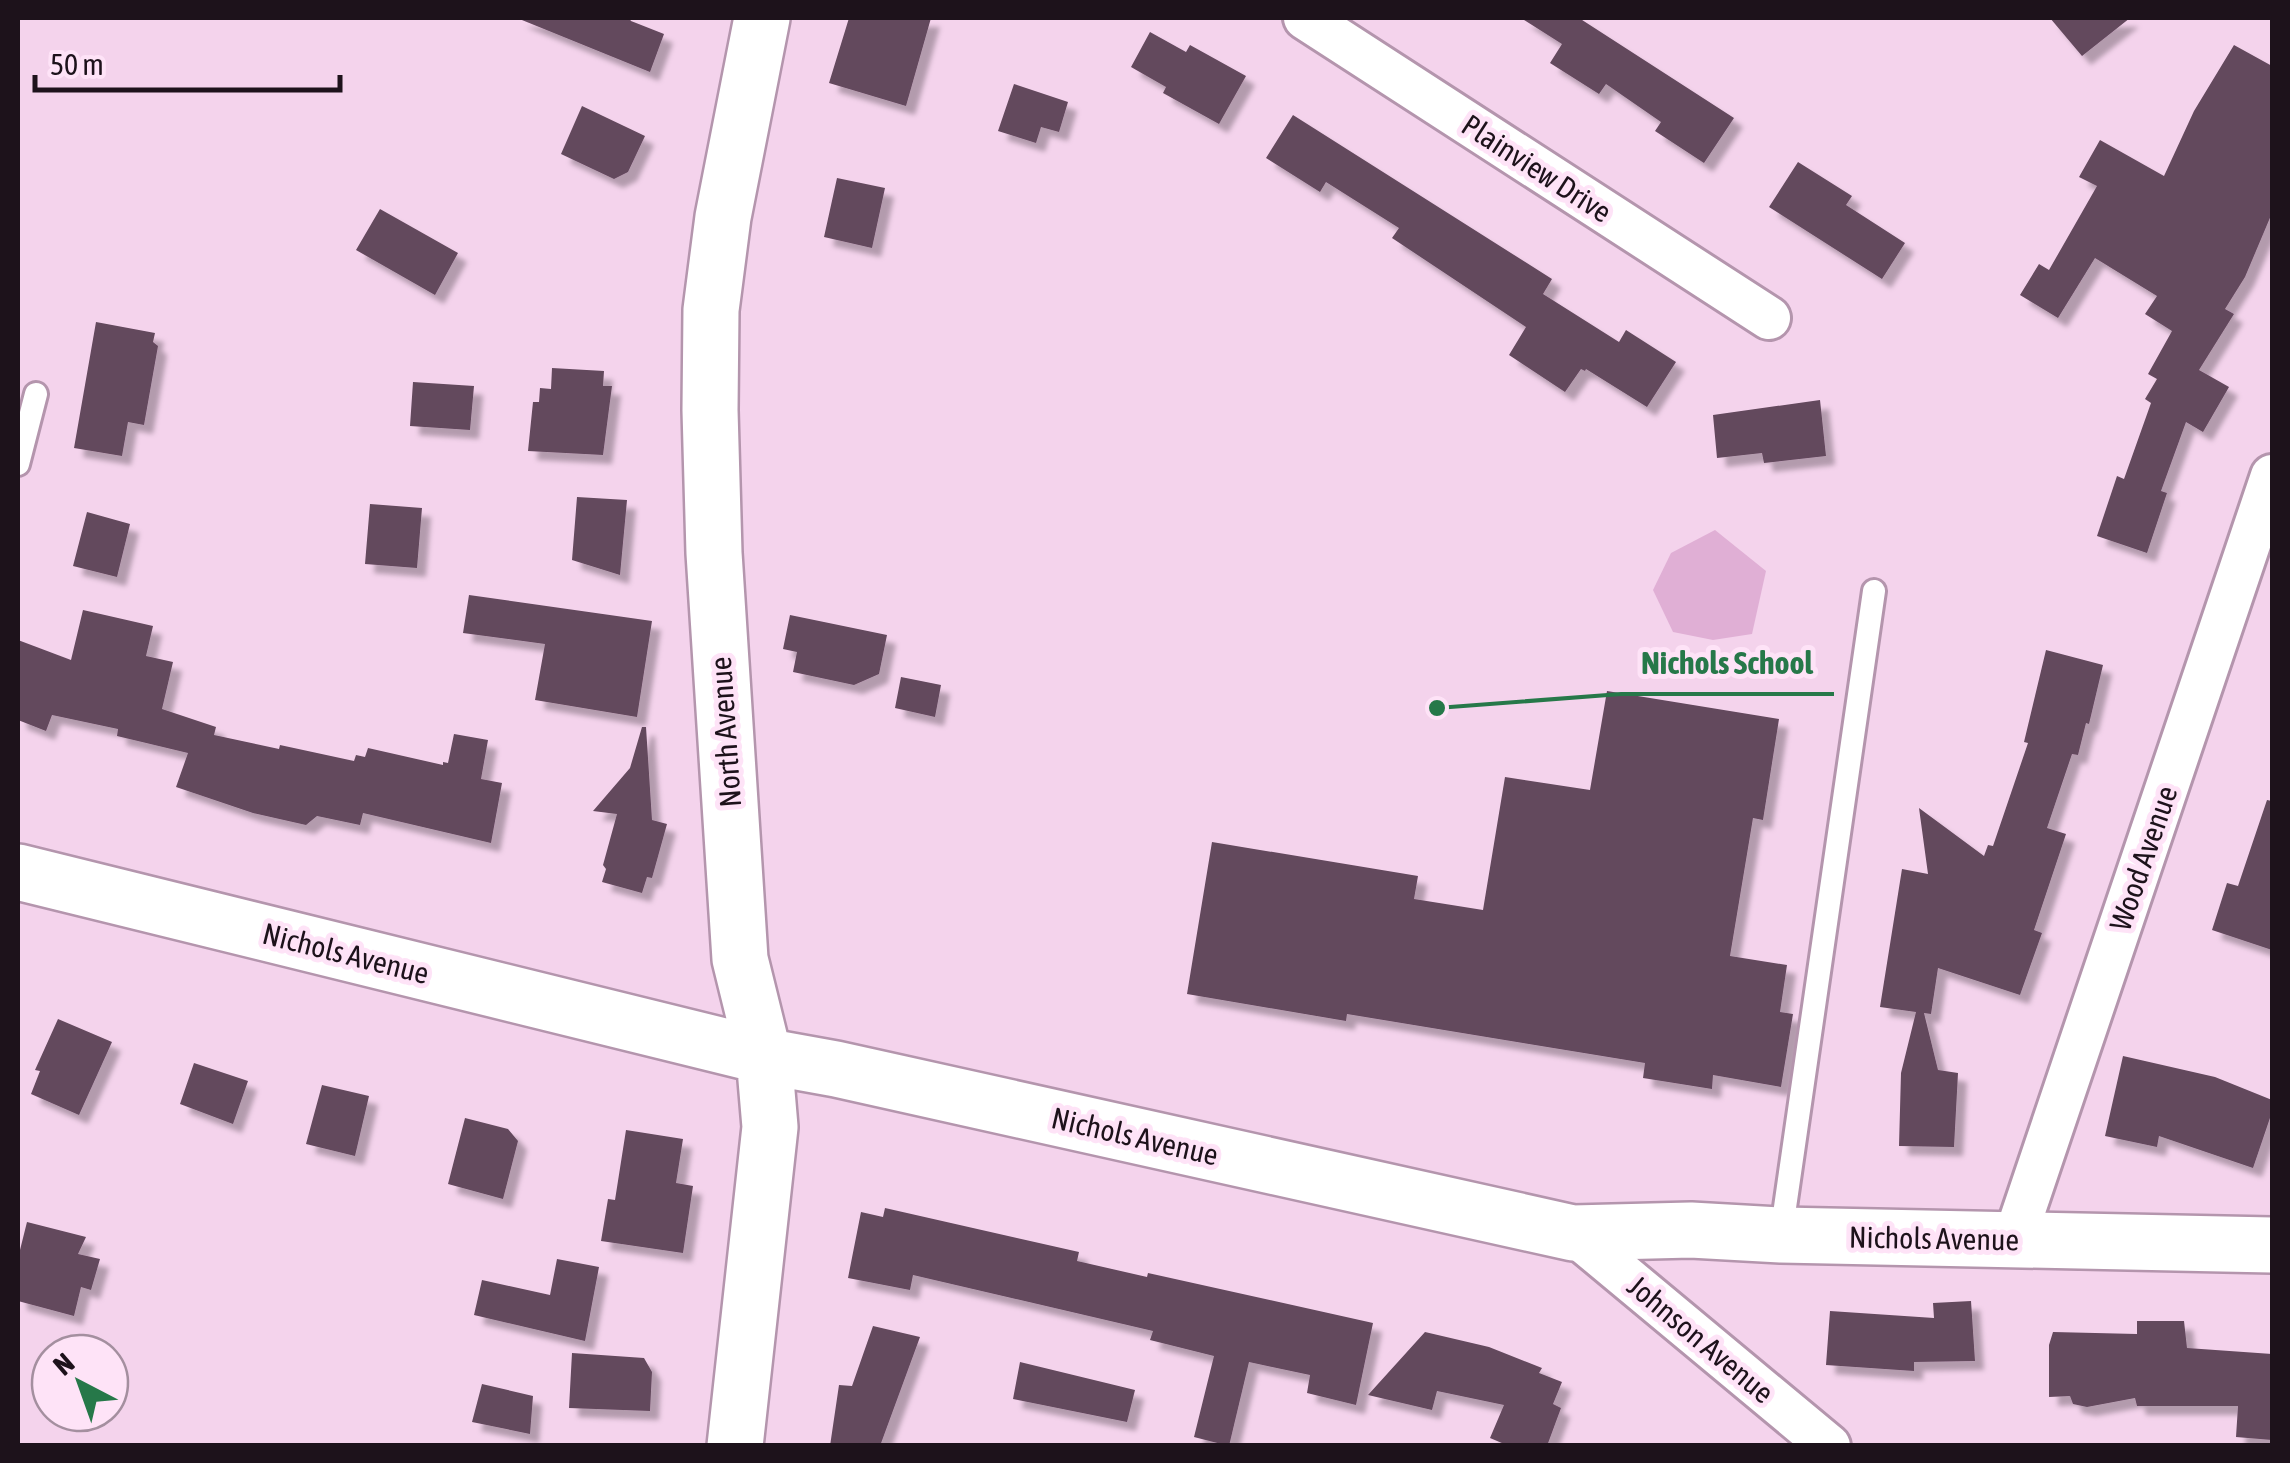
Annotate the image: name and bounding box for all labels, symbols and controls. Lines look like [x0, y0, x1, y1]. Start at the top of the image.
scale bar [35, 30, 340, 92]
text: 50 m [50, 47, 104, 81]
street label: Plainview Drive [1456, 107, 1618, 229]
callout: Nichols School [1621, 632, 1834, 694]
text: Nichols School [1641, 644, 1814, 681]
street label: North Avenue [703, 656, 747, 808]
street label: Wood Avenue [2102, 781, 2184, 935]
street label: Nichols Avenue [259, 916, 433, 990]
street label: Nichols Avenue [1048, 1100, 1222, 1172]
street label: Nichols Avenue [1849, 1220, 2019, 1256]
street label: Johnson Avenue [1621, 1268, 1781, 1410]
north arrow [30, 1333, 130, 1433]
text: N [47, 1347, 80, 1382]

